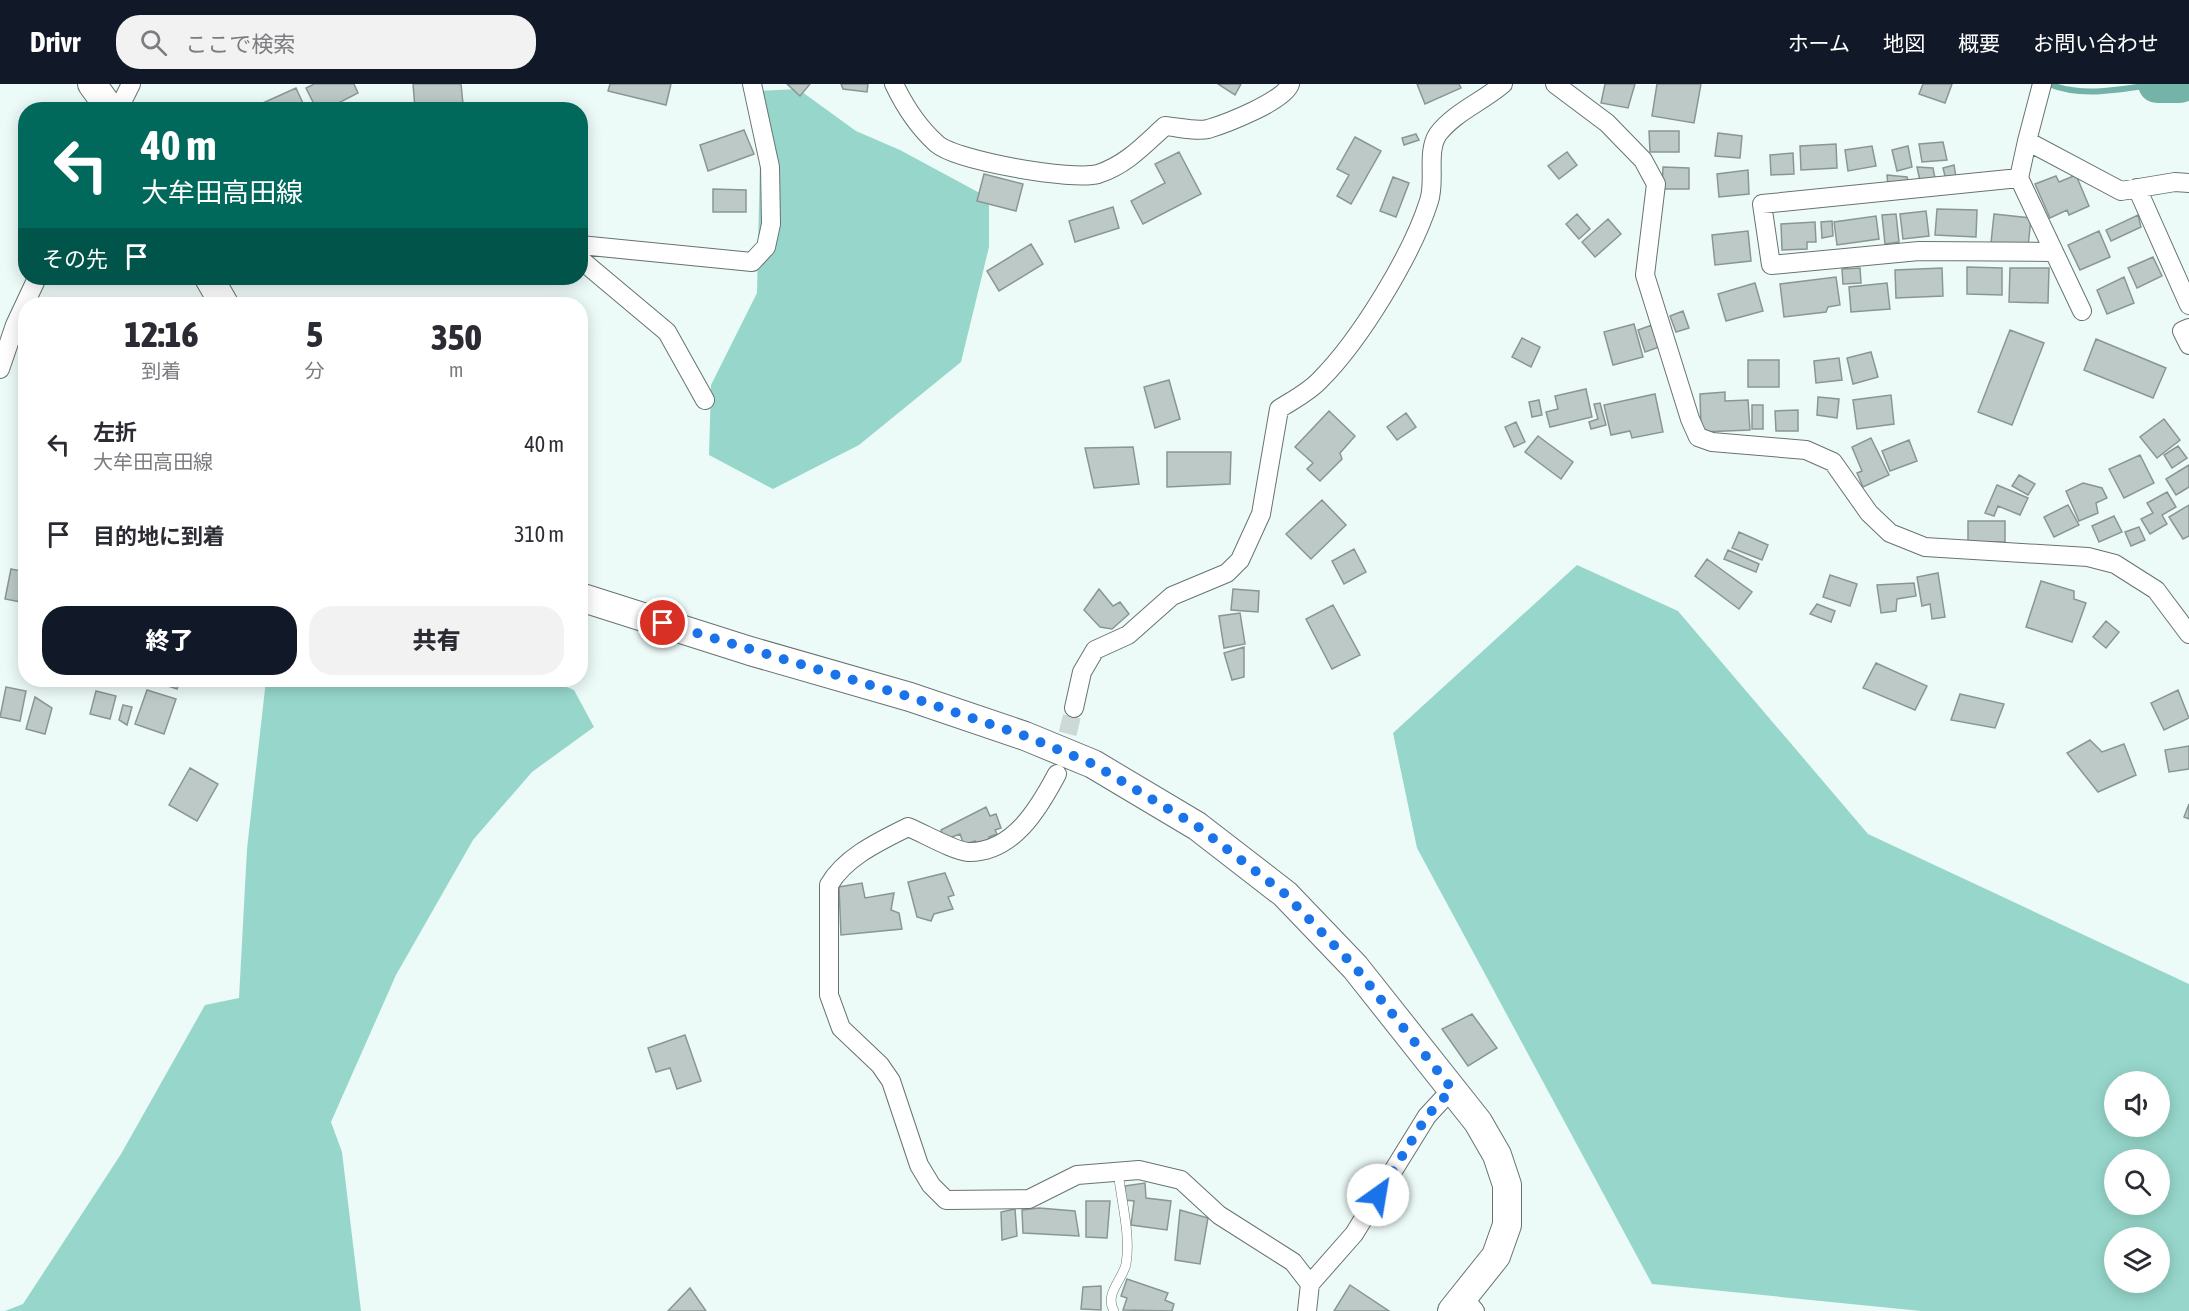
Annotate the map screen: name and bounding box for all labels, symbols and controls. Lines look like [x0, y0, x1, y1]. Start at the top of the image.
search box [116, 15, 536, 69]
text: Drivr [30, 26, 80, 58]
icon: search [137, 26, 170, 59]
text: ここで検索 [185, 31, 295, 57]
text: ホーム [1788, 31, 1850, 55]
text: 地図 [1883, 31, 1925, 55]
text: 概要 [1958, 31, 2000, 55]
text: お問い合わせ [2033, 31, 2159, 55]
text: 40 m [141, 121, 216, 169]
icon: left [42, 126, 120, 204]
text: 大牟田高田線 [141, 177, 303, 208]
icon: arrive [120, 240, 153, 273]
text: その先 [42, 246, 108, 272]
text: 12:16 [124, 313, 198, 355]
text: 5 [306, 313, 323, 355]
text: 350 [431, 316, 482, 358]
text: m [449, 358, 464, 381]
text: 到着 [141, 359, 181, 382]
text: 分 [305, 359, 325, 382]
text: 左折 [93, 419, 137, 445]
icon: left [42, 428, 75, 461]
text: 40 m [524, 431, 564, 457]
text: 大牟田高田線 [93, 450, 213, 473]
icon: arrive [42, 518, 75, 551]
text: 310 m [514, 521, 564, 547]
text: 目的地に到着 [93, 523, 225, 549]
pin [637, 597, 688, 648]
button: 終了 [42, 606, 297, 675]
button: 共有 [309, 606, 564, 675]
icon: arrive [646, 606, 679, 639]
map controls [2104, 1071, 2170, 1293]
button: sound [2104, 1071, 2170, 1137]
button: search [2104, 1149, 2170, 1215]
position arrow [1346, 1163, 1410, 1227]
button: layers [2104, 1227, 2170, 1293]

